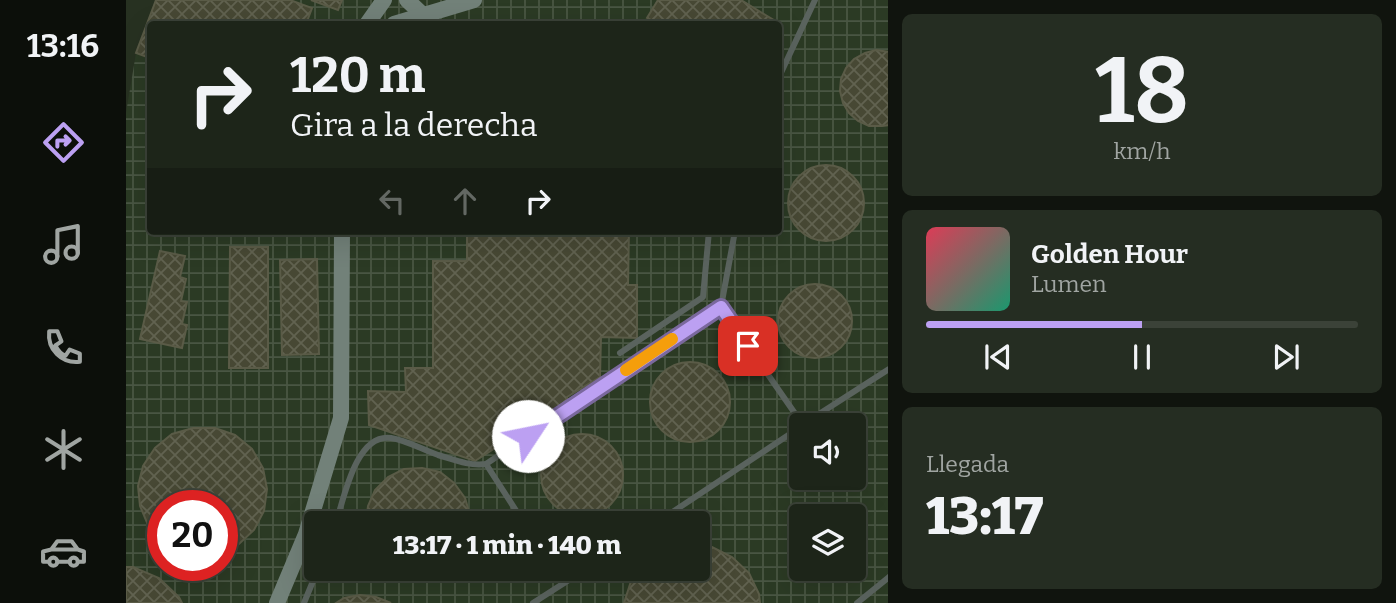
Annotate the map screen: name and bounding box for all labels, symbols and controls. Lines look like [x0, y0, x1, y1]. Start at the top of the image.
text: 13:16 [27, 27, 99, 65]
text: 18 [1095, 37, 1189, 146]
text: 120 m [290, 46, 425, 105]
icon: right [175, 49, 266, 140]
text: Gira a la derecha [290, 106, 537, 144]
icon: directions [39, 118, 88, 167]
text: km/h [1114, 137, 1170, 165]
icon: left [373, 182, 411, 220]
icon: ahead [446, 182, 484, 220]
icon: right [519, 182, 557, 220]
icon: music [39, 220, 88, 269]
text: Golden Hour [1031, 239, 1188, 270]
text: Lumen [1031, 270, 1107, 298]
pin [718, 316, 778, 376]
icon: phone [39, 323, 88, 372]
icon: arrive [729, 327, 767, 365]
icon: previous [979, 338, 1017, 376]
icon: pause [1123, 338, 1161, 376]
icon: next [1267, 338, 1305, 376]
position arrow [491, 399, 565, 473]
map controls [789, 413, 866, 581]
button: sound [789, 413, 866, 490]
icon: climate [39, 425, 88, 474]
text: Llegada [926, 450, 1009, 478]
text: 13:17 [926, 485, 1043, 548]
speed limit sign: 20 [147, 490, 238, 581]
button: layers [789, 504, 866, 581]
icon: car [39, 527, 88, 576]
text: 13:17 · 1 min · 140 m [393, 530, 621, 561]

